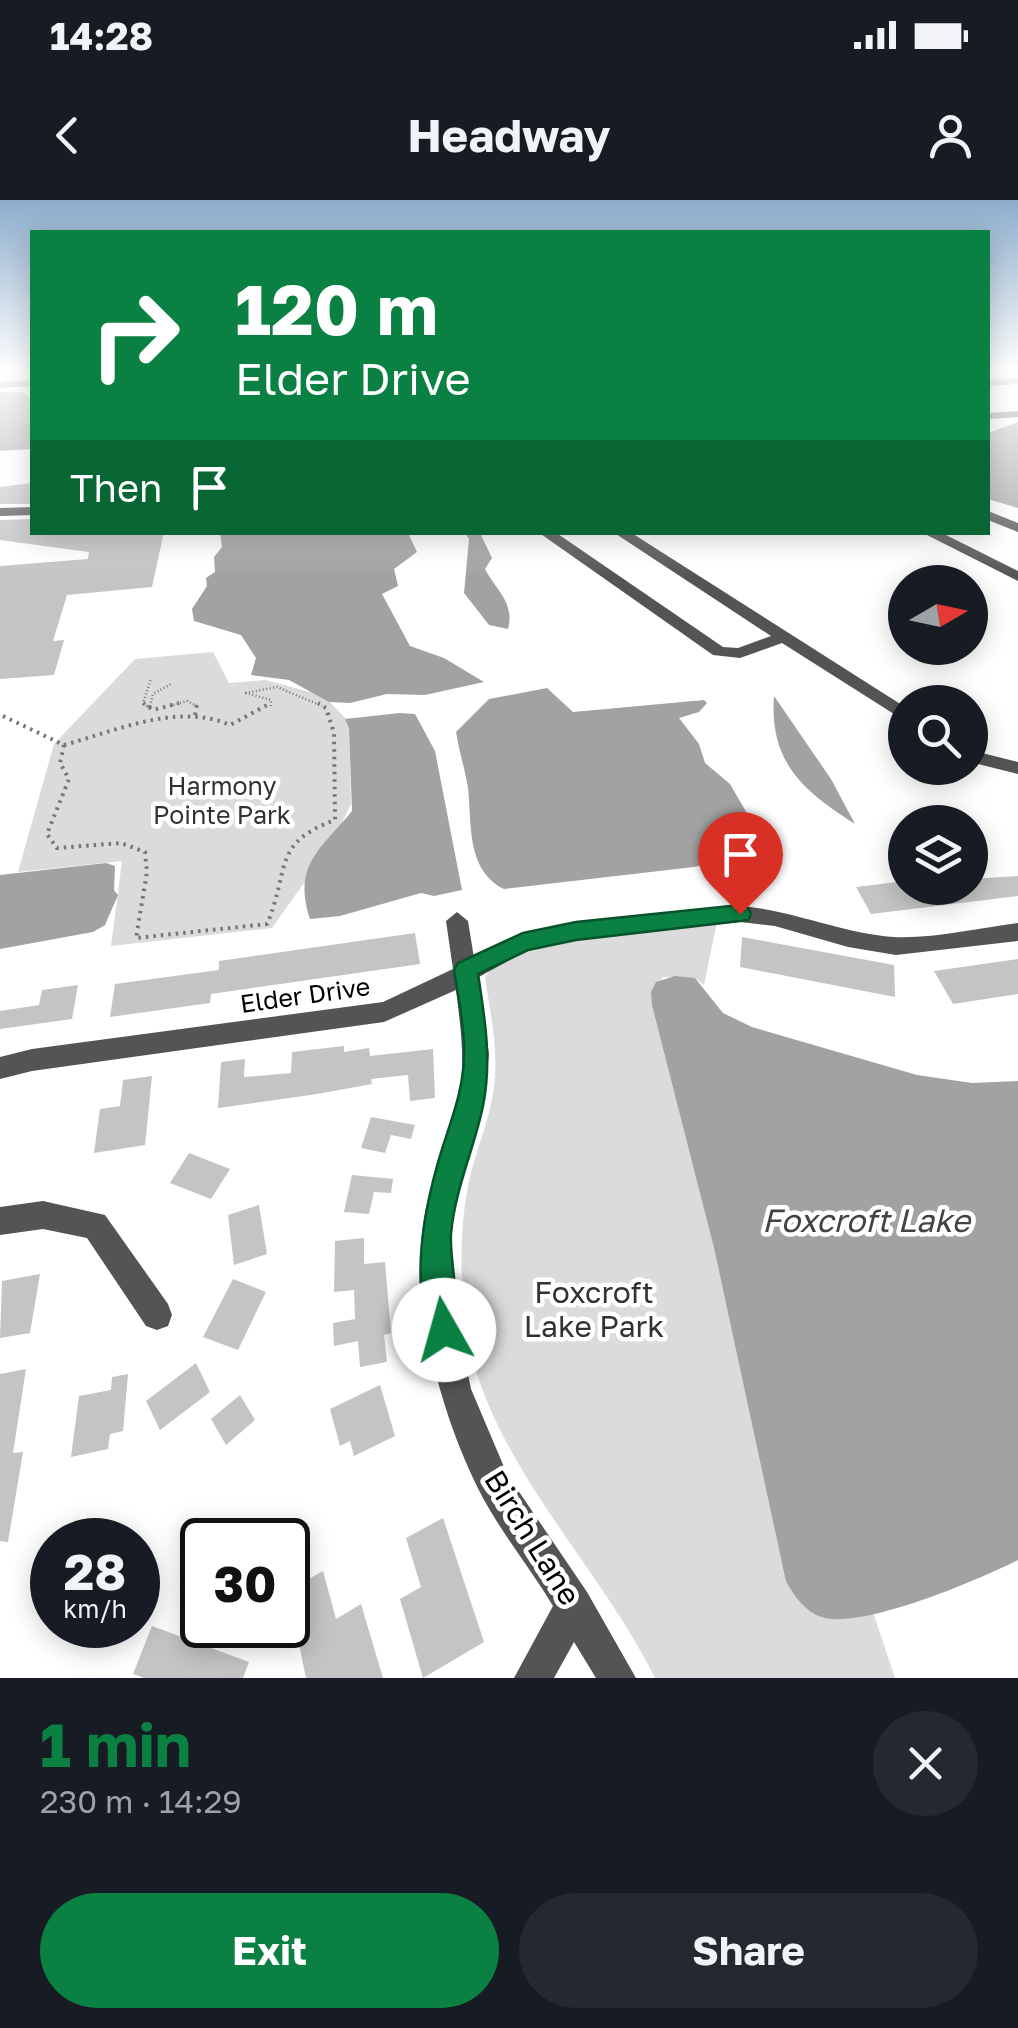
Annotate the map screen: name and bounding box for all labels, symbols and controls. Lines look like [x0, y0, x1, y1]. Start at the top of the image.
text: 14:28 [50, 13, 153, 58]
icon: back [40, 108, 95, 163]
text: Headway [407, 108, 611, 162]
icon: person [923, 108, 978, 163]
text: 120 m [235, 266, 438, 350]
icon: right [70, 270, 200, 400]
text: Elder Drive [235, 351, 471, 405]
icon: arrive [182, 460, 237, 515]
text: Then [70, 465, 162, 510]
north arrow [888, 565, 988, 665]
map controls [888, 565, 988, 905]
button: search [888, 685, 988, 785]
park label: Harmony Pointe Park [153, 770, 291, 830]
button: layers [888, 805, 988, 905]
pin [698, 812, 783, 915]
icon: arrive [713, 827, 768, 882]
street label: Elder Drive [238, 970, 372, 1019]
water label: Foxcroft Lake [762, 1201, 973, 1239]
park label: Foxcroft Lake Park [524, 1274, 664, 1344]
position arrow [392, 1278, 496, 1382]
street label: Birch Lane [477, 1463, 588, 1611]
speed limit sign: 30 [180, 1518, 310, 1648]
text: 28 [64, 1541, 126, 1601]
text: km/h [63, 1593, 127, 1624]
text: 1 min [40, 1708, 191, 1780]
button: close [873, 1711, 978, 1816]
text: 230 m · 14:29 [40, 1782, 242, 1820]
button: Exit [40, 1893, 499, 2008]
button: Share [519, 1893, 978, 2008]

